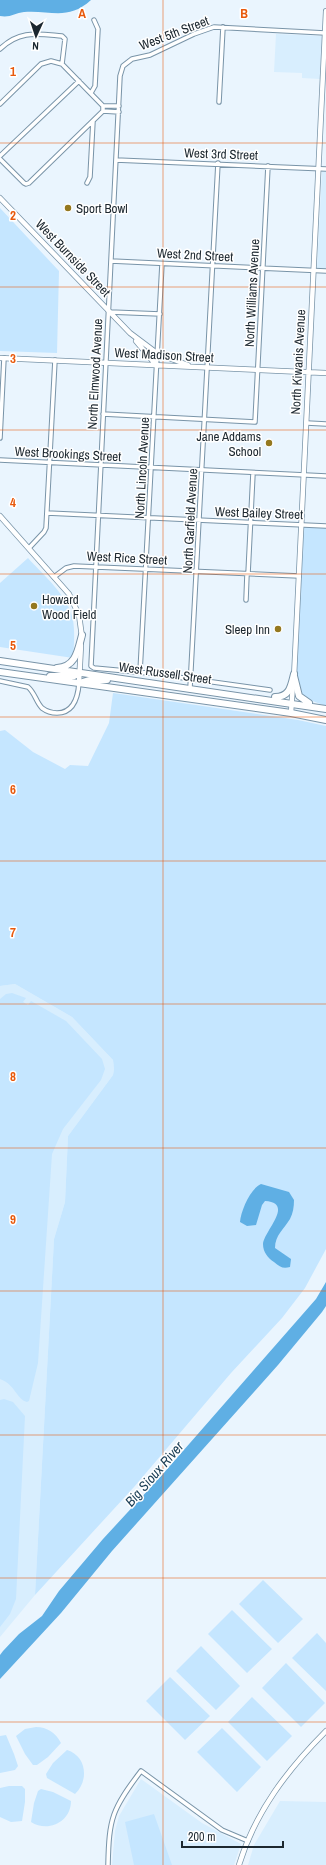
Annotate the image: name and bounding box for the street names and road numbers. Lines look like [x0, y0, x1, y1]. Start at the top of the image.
street label: West 5th Street [137, 12, 211, 54]
street label: West 3rd Street [184, 144, 258, 164]
street label: West Burnside Street [32, 216, 114, 300]
street label: North Williams Avenue [241, 238, 263, 347]
street label: West 2nd Street [156, 245, 234, 265]
street label: North Kiwanis Avenue [287, 309, 309, 415]
street label: North Elmwood Avenue [84, 318, 106, 430]
street label: West Madison Street [114, 344, 214, 366]
street label: North Lincoln Avenue [131, 417, 153, 519]
street label: West Brookings Street [14, 443, 122, 465]
street label: North Garfield Avenue [179, 468, 201, 574]
street label: West Bailey Street [215, 503, 303, 523]
street label: West Rice Street [86, 547, 168, 569]
street label: West Russell Street [118, 658, 212, 688]

